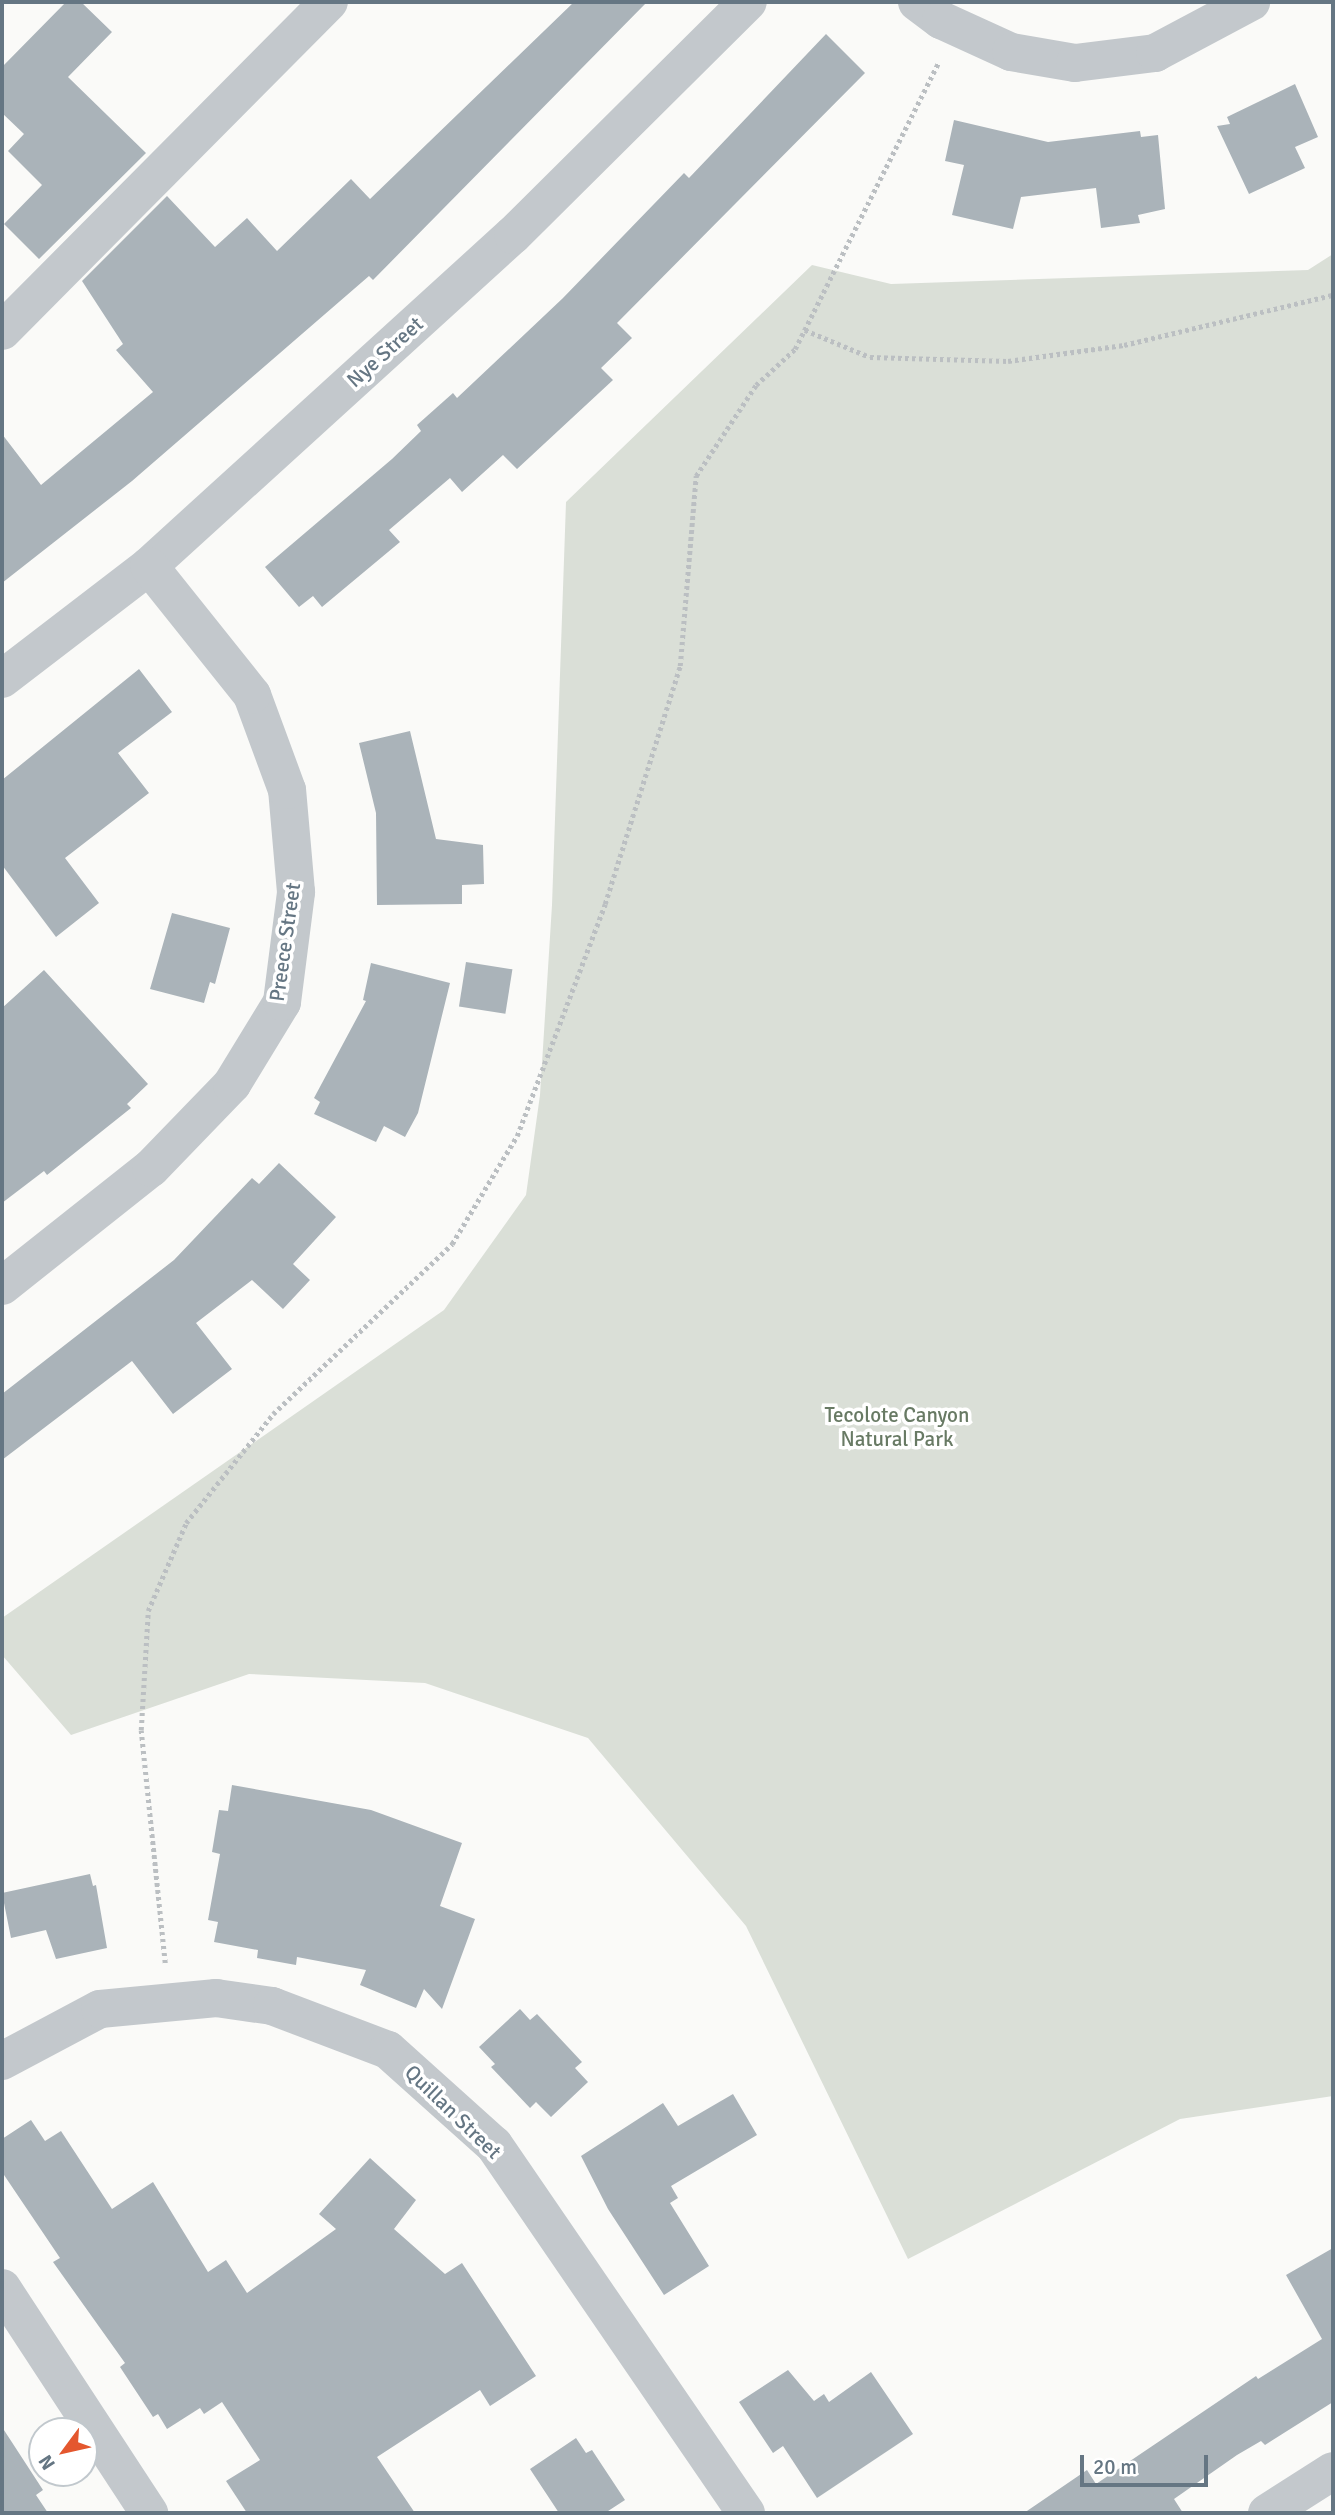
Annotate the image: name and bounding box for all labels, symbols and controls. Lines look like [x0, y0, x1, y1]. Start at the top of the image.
street label: Nye Street [342, 311, 428, 393]
street label: Preece Street [264, 881, 306, 1003]
park label: Tecolote Canyon Natural Park [825, 1402, 969, 1452]
street label: Quillan Street [400, 2060, 506, 2164]
north arrow [28, 2417, 98, 2487]
scale bar [1083, 2442, 1211, 2486]
text: N [33, 2450, 61, 2474]
text: 20 m [1093, 2454, 1137, 2480]

